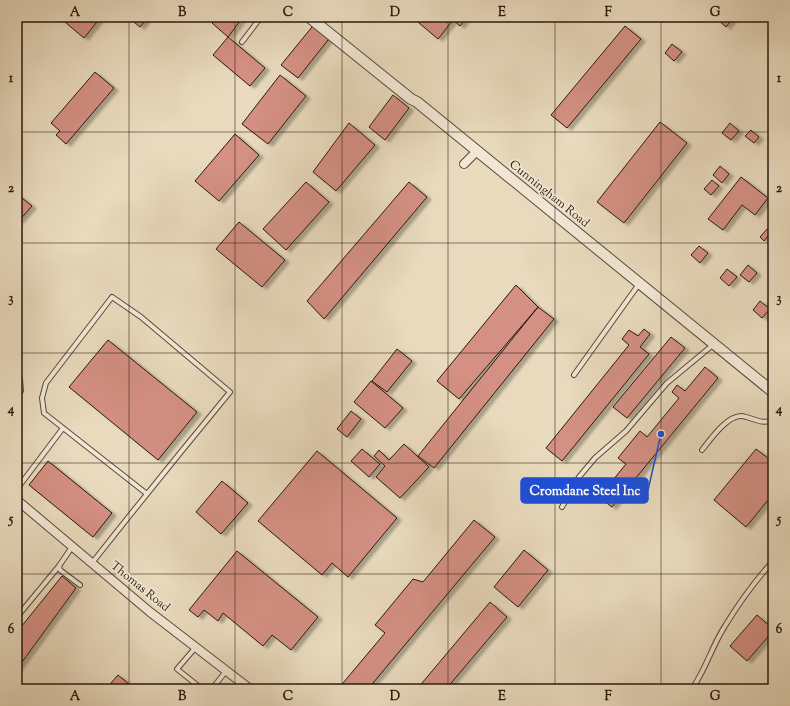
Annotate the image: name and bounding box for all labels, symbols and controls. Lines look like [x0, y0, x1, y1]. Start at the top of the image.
text: A [70, 4, 81, 22]
text: B [178, 4, 187, 22]
text: C [283, 4, 293, 22]
text: D [390, 4, 400, 22]
text: E [498, 4, 506, 22]
text: F [604, 4, 612, 22]
text: G [710, 4, 721, 22]
text: 1 [9, 70, 14, 88]
text: 1 [777, 70, 782, 88]
street label: Cunningham Road [505, 156, 593, 232]
text: 2 [8, 180, 15, 198]
text: 2 [776, 180, 783, 198]
text: 3 [8, 290, 14, 308]
text: 3 [776, 290, 782, 308]
text: 4 [7, 401, 15, 419]
text: 4 [775, 401, 783, 419]
callout: Cromdane Steel Inc [521, 478, 648, 503]
text: Cromdane Steel Inc [530, 483, 641, 501]
text: 5 [8, 511, 14, 529]
text: 5 [776, 511, 782, 529]
street label: Thomas Road [106, 557, 174, 617]
text: 6 [8, 621, 15, 639]
text: 6 [776, 621, 783, 639]
text: A [70, 688, 81, 706]
text: B [178, 688, 187, 706]
text: C [283, 688, 293, 706]
text: D [390, 688, 400, 706]
text: E [498, 688, 506, 706]
text: F [604, 688, 612, 706]
text: G [710, 688, 721, 706]

